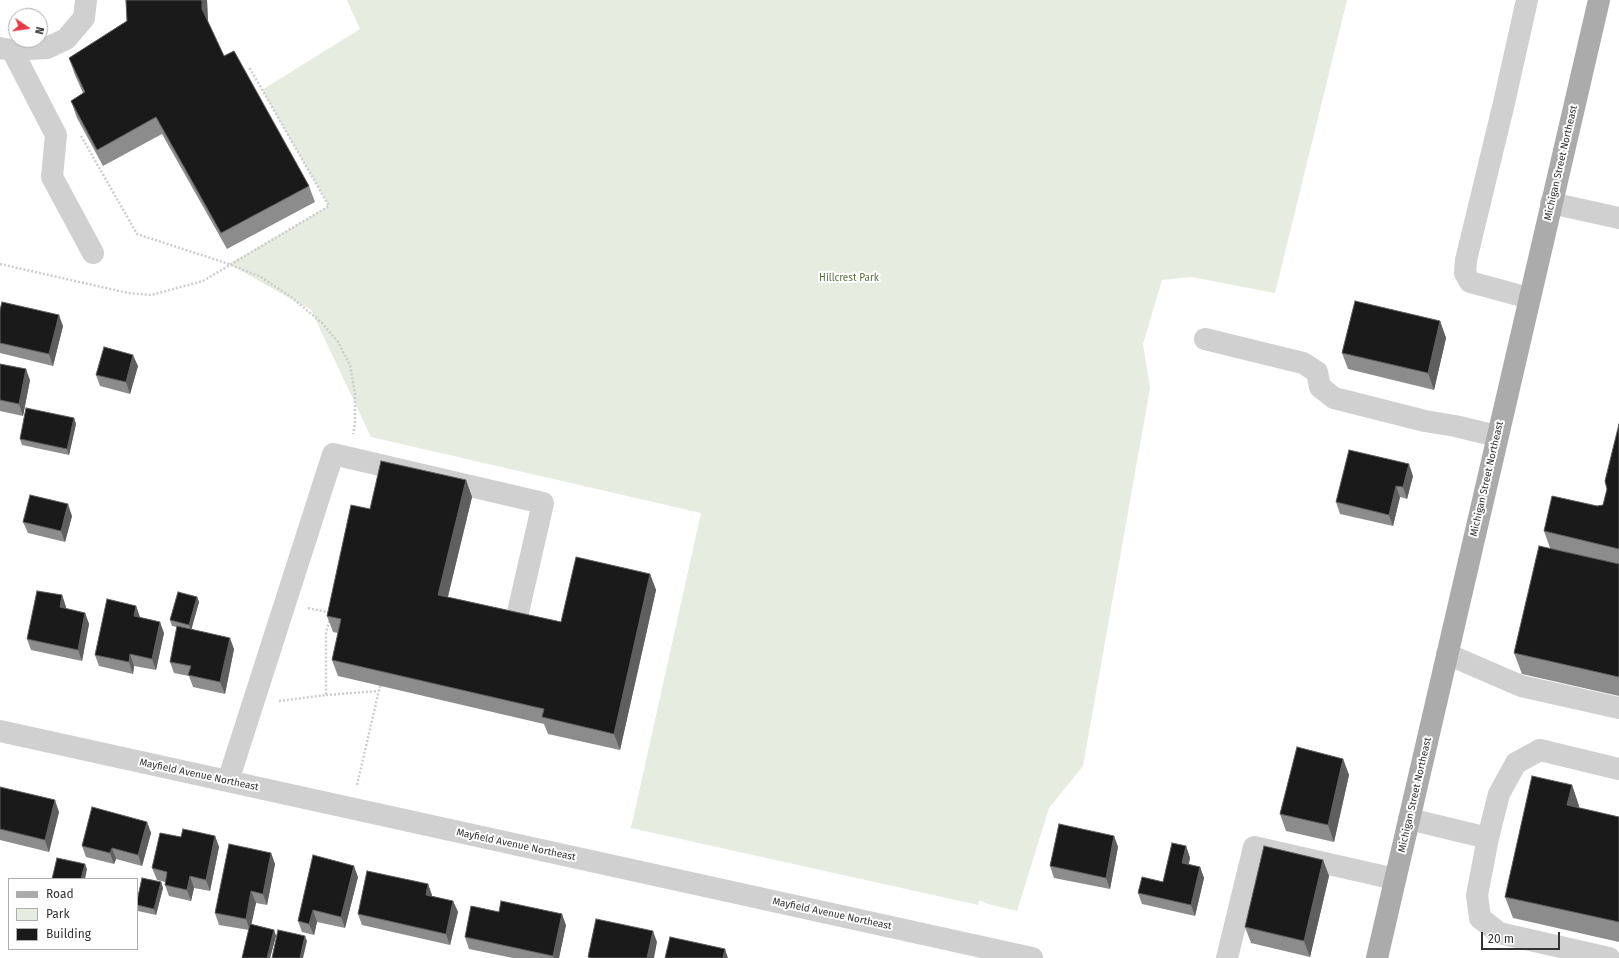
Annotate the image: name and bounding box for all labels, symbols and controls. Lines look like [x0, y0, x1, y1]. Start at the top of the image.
north arrow [8, 8, 48, 48]
text: N [32, 26, 46, 36]
street label: Michigan Street Northeast [1542, 104, 1580, 222]
park label: Hillcrest Park [819, 272, 879, 284]
street label: Michigan Street Northeast [1468, 420, 1506, 538]
street label: Michigan Street Northeast [1396, 736, 1434, 854]
street label: Mayfield Avenue Northeast [138, 756, 260, 794]
street label: Mayfield Avenue Northeast [455, 826, 577, 864]
legend [8, 878, 138, 950]
text: Road [46, 887, 74, 901]
street label: Mayfield Avenue Northeast [771, 895, 893, 933]
text: Park [46, 907, 70, 921]
scale bar [1483, 924, 1562, 950]
text: Building [46, 927, 91, 941]
text: 20 m [1488, 932, 1514, 946]

